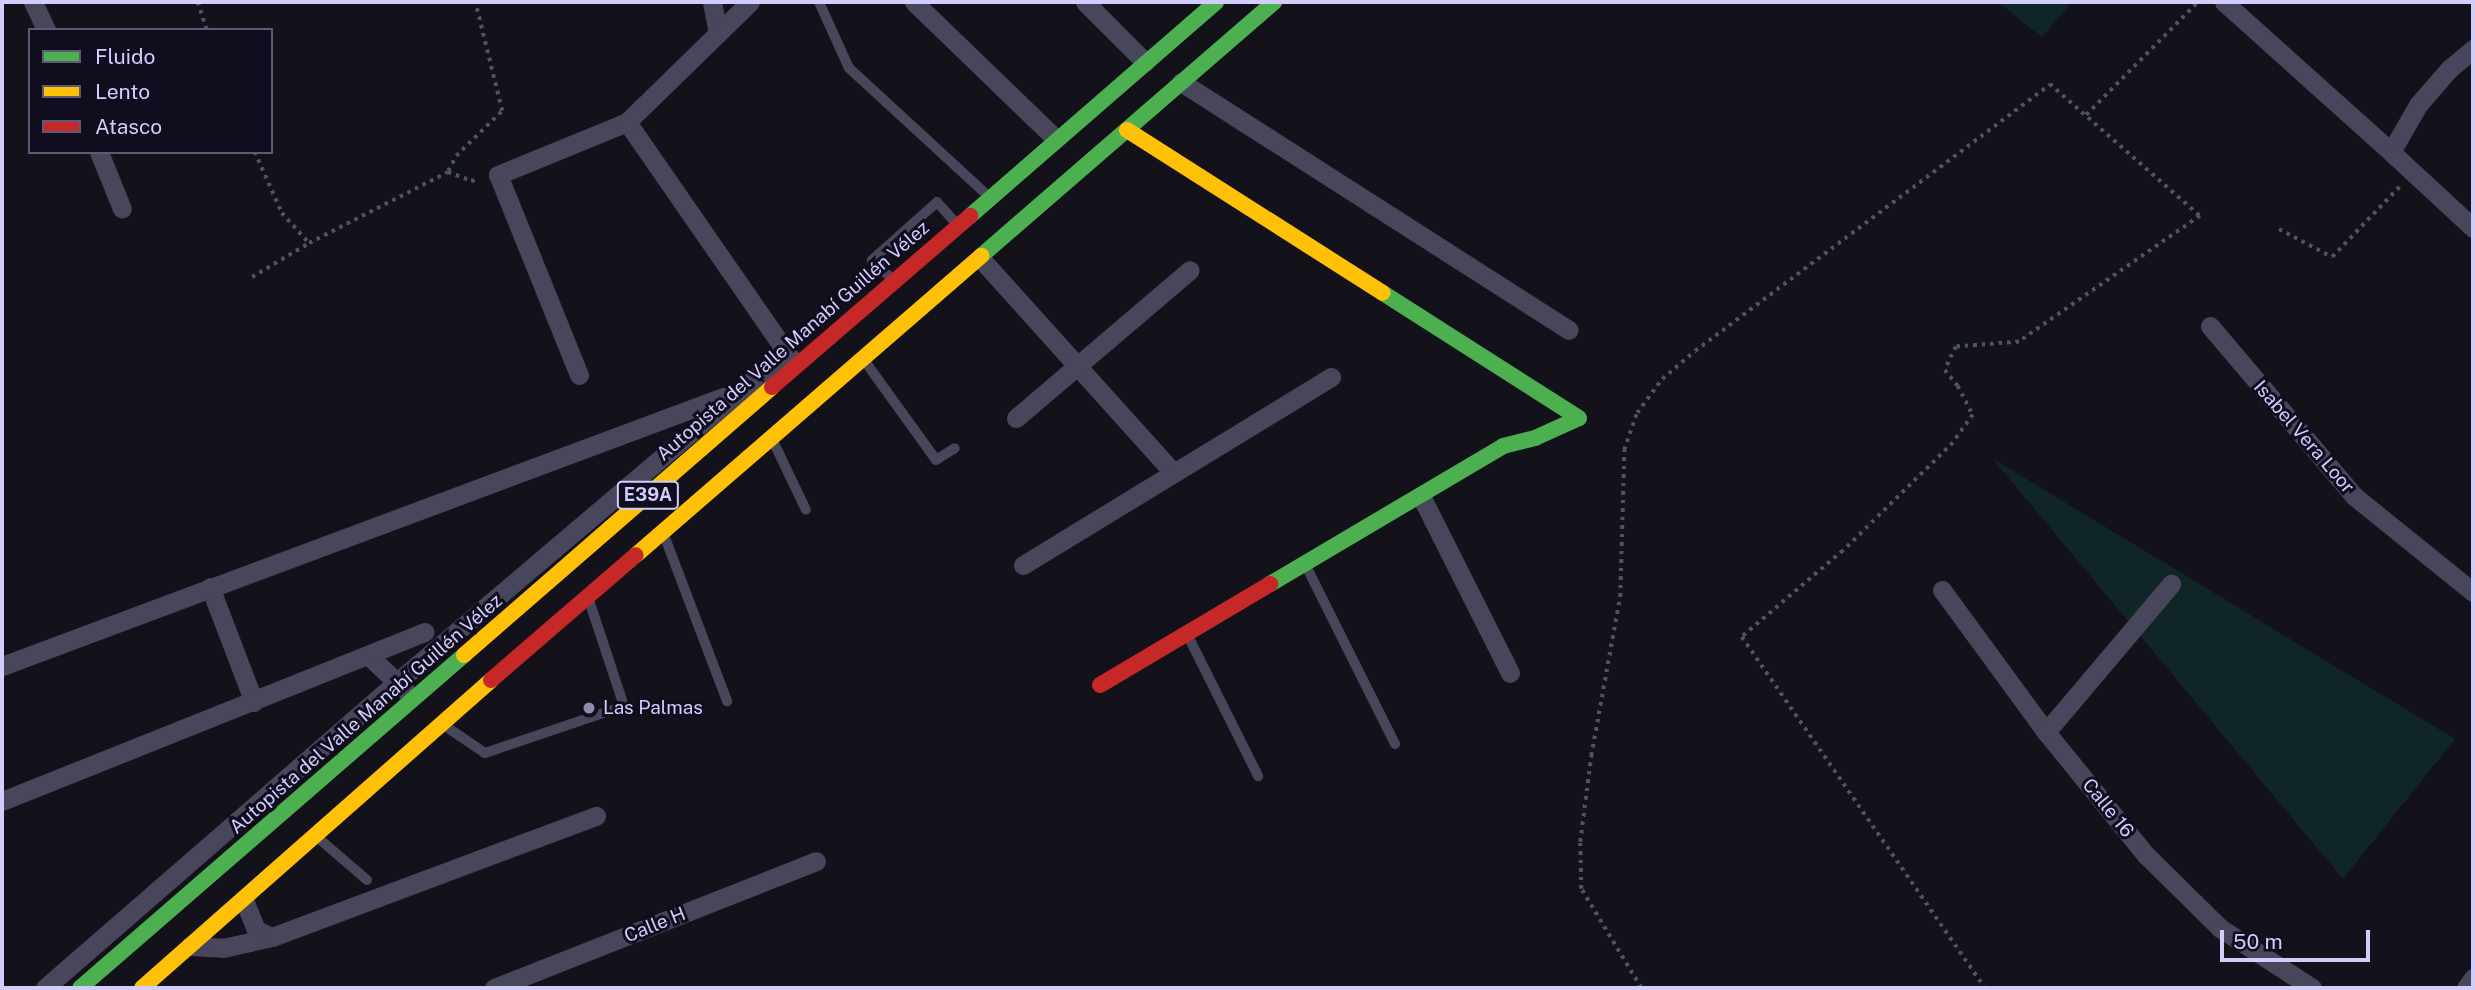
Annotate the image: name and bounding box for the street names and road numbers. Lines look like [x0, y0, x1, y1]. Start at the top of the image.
street label: Autopista del Valle Manabí Guillén Vélez [652, 216, 934, 466]
street label: Isabel Vera Loor [2249, 376, 2359, 498]
road number: E39A [616, 480, 680, 509]
street label: Autopista del Valle Manabí Guillén Vélez [225, 589, 507, 839]
street label: Calle 16 [2077, 774, 2139, 842]
street label: Calle H [621, 902, 689, 948]

